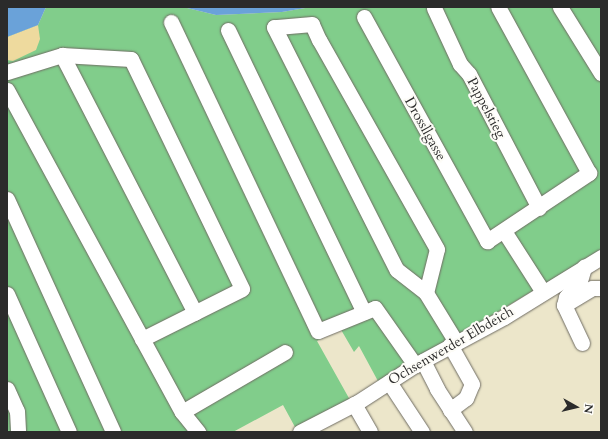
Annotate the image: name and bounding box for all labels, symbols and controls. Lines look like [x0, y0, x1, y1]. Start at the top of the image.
street label: Pappelstieg [463, 75, 509, 141]
street label: Drossllgasse [401, 94, 449, 164]
street label: Ochsenwerder Elbdeich [385, 303, 517, 389]
north arrow [556, 387, 596, 427]
text: N [580, 403, 596, 415]

